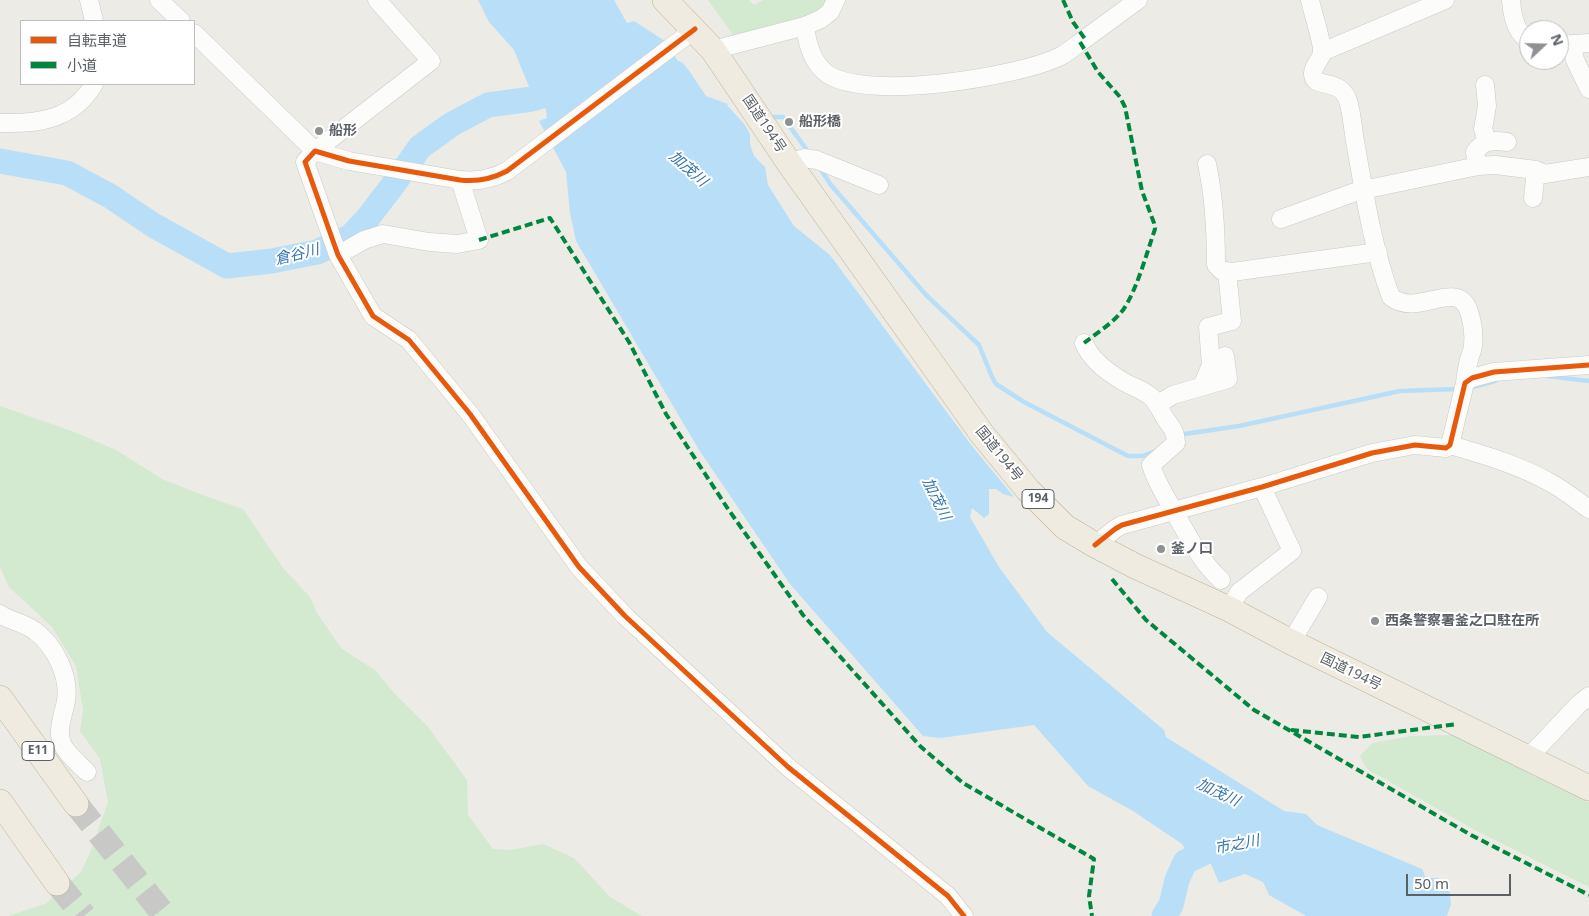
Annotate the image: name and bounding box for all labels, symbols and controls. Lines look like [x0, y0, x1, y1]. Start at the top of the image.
legend [20, 20, 195, 85]
north arrow [1519, 20, 1569, 70]
text: 自転車道 [67, 30, 127, 50]
text: N [1547, 31, 1568, 49]
text: 小道 [67, 55, 97, 75]
street label: 国道194号 [739, 92, 789, 156]
place label: 船形橋 [799, 114, 841, 130]
marker: 船形橋 [783, 116, 795, 128]
place label: 船形 [329, 123, 357, 139]
marker: 船形 [313, 125, 325, 137]
water label: 加茂川 [665, 147, 711, 191]
water label: 倉谷川 [273, 241, 321, 269]
street label: 国道194号 [972, 423, 1026, 485]
water label: 加茂川 [918, 475, 954, 523]
road number: 194 [1022, 489, 1054, 508]
place label: 釜ノ口 [1171, 541, 1213, 557]
marker: 釜ノ口 [1155, 543, 1167, 555]
place label: 西条警察署釜之口駐在所 [1385, 613, 1539, 629]
marker: 西条警察署釜之口駐在所 [1369, 615, 1381, 627]
street label: 国道194号 [1318, 650, 1384, 694]
road number: E11 [22, 741, 54, 760]
water label: 加茂川 [1194, 775, 1242, 811]
water label: 市之川 [1213, 832, 1261, 858]
scale bar [1409, 864, 1514, 896]
text: 50 m [1414, 873, 1449, 893]

